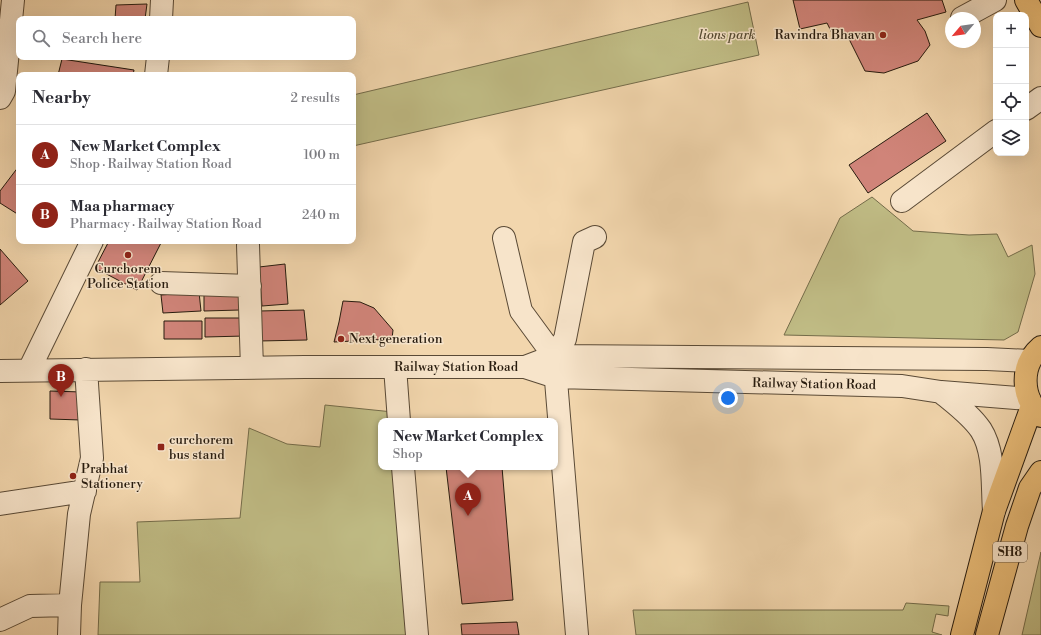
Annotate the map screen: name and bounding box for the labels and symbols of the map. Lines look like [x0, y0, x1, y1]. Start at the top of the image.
north arrow [945, 12, 981, 48]
park label: lions park [699, 27, 756, 43]
place label: Ravindra Bhavan [774, 27, 875, 43]
marker: Ravindra Bhavan [878, 30, 888, 40]
marker: Curchorem Police Station [123, 250, 133, 260]
place label: Curchorem Police Station [87, 261, 169, 292]
place label: Next generation [349, 331, 443, 347]
marker: Next generation [336, 334, 346, 344]
street label: Railway Station Road [394, 359, 519, 375]
pin: B [48, 364, 74, 397]
street label: Railway Station Road [752, 375, 877, 393]
your location [718, 388, 738, 408]
place label: curchorem bus stand [169, 432, 234, 463]
marker: curchorem bus stand [156, 442, 166, 452]
place label: Prabhat Stationery [81, 461, 143, 492]
marker: Prabhat Stationery [68, 471, 78, 481]
pin: A [455, 483, 481, 516]
road number: SH8 [993, 542, 1027, 562]

